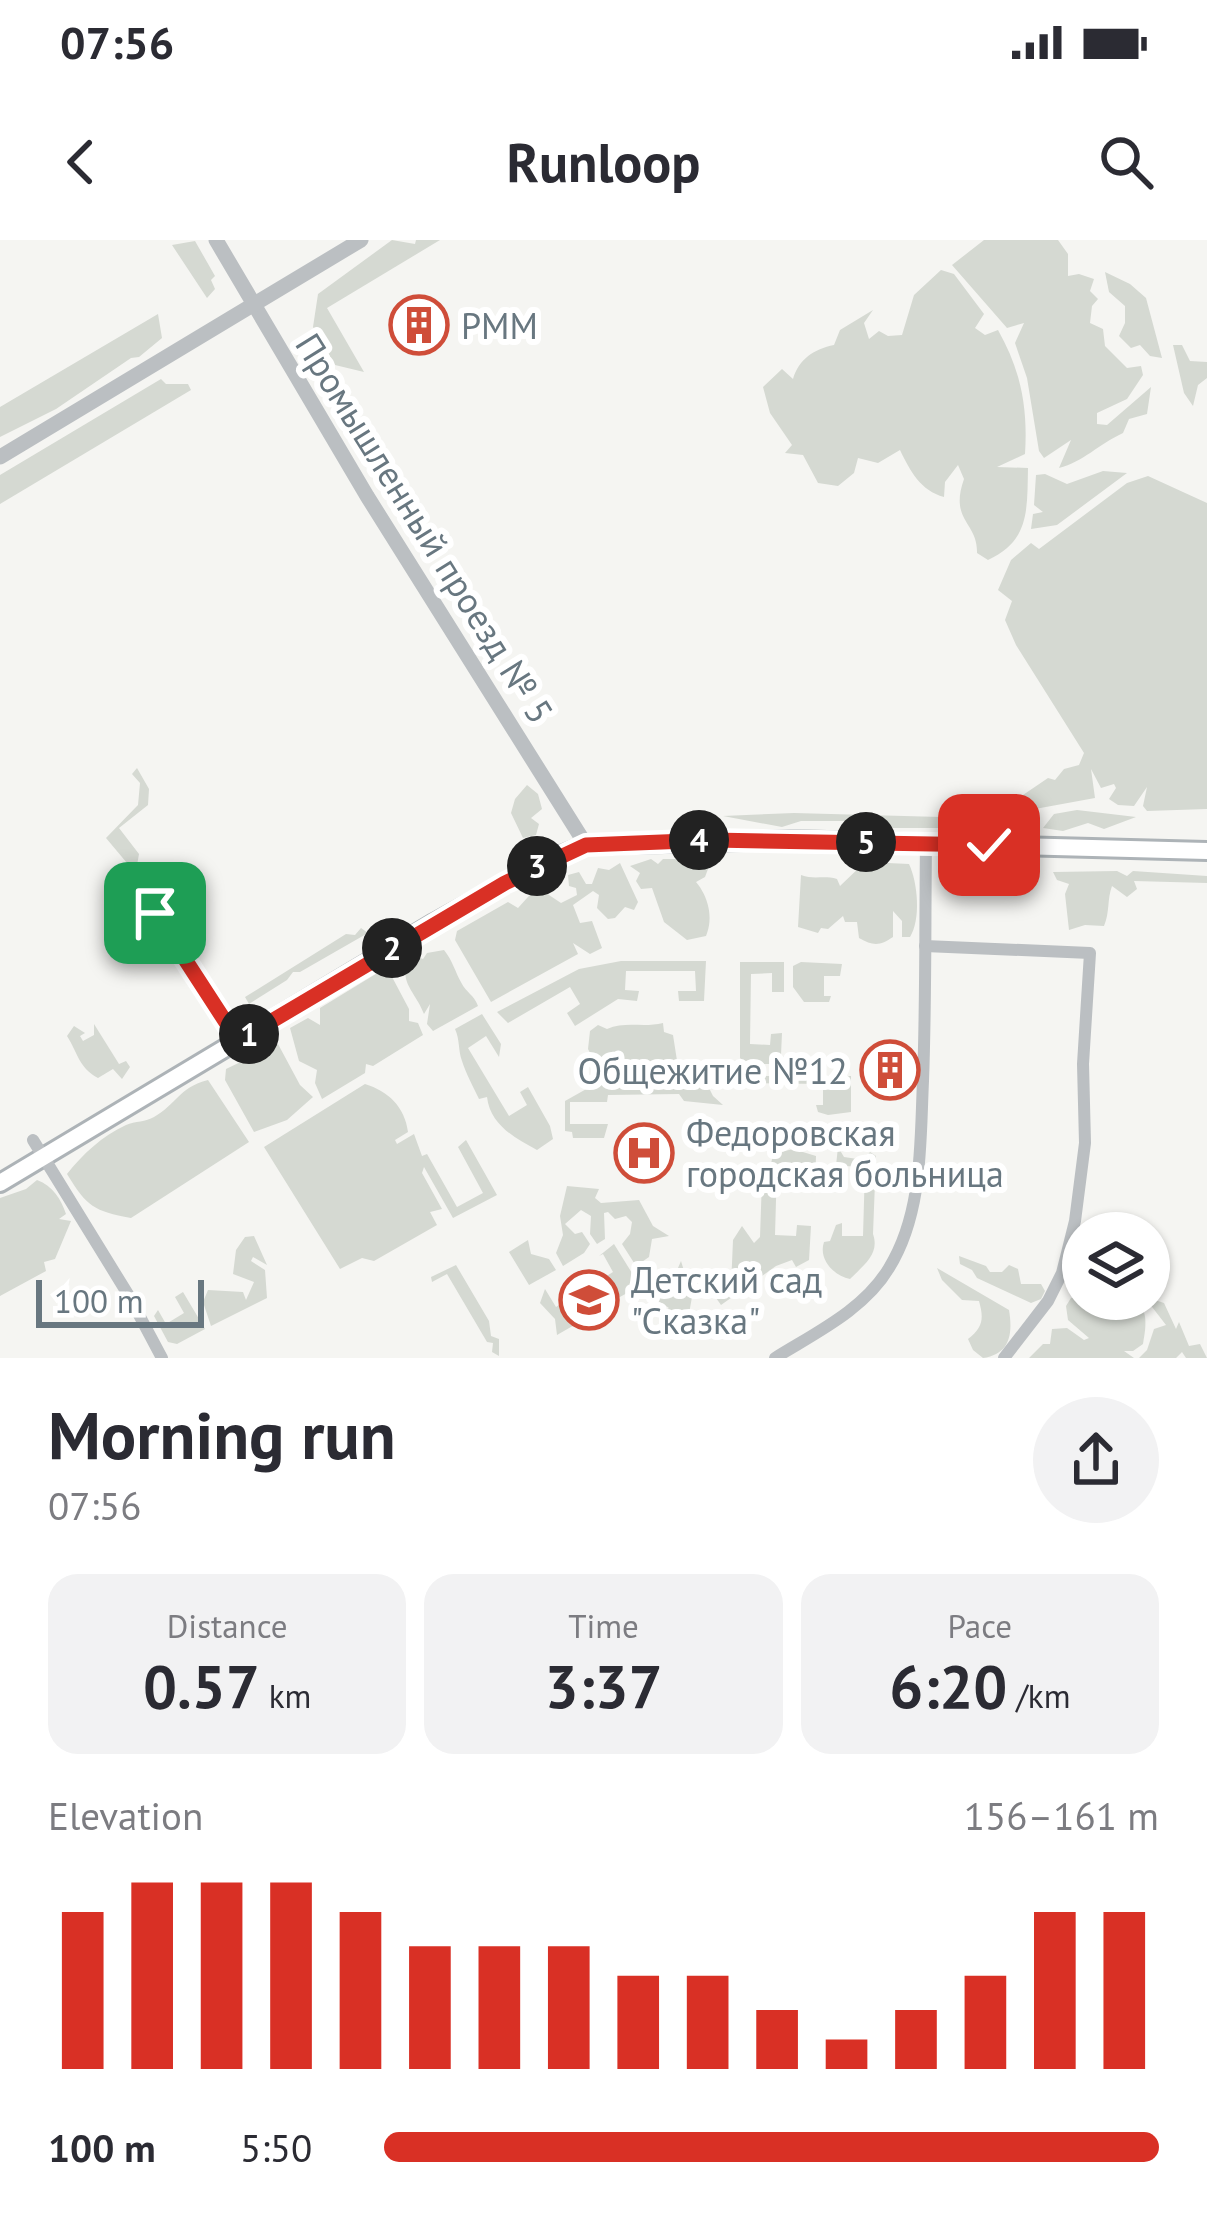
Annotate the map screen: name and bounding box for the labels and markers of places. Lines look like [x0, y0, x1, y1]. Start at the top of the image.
building icon: РММ [388, 294, 450, 356]
place label: РММ [461, 302, 538, 349]
pin [938, 794, 1040, 896]
pin: 4 [669, 810, 729, 870]
pin: 5 [836, 812, 896, 872]
pin: 3 [507, 836, 567, 896]
pin [104, 862, 206, 964]
pin: 2 [362, 918, 422, 978]
pin: 1 [219, 1004, 279, 1064]
building icon: Общежитие №12 [859, 1039, 921, 1101]
place label: Общежитие №12 [578, 1047, 848, 1094]
place label: Федоровская городская больница [686, 1109, 1004, 1197]
hospital icon: Федоровская городская больница [613, 1122, 675, 1184]
place label: Детский сад "Сказка" [631, 1256, 822, 1344]
school or university icon: Детский сад "Сказка" [558, 1269, 620, 1331]

